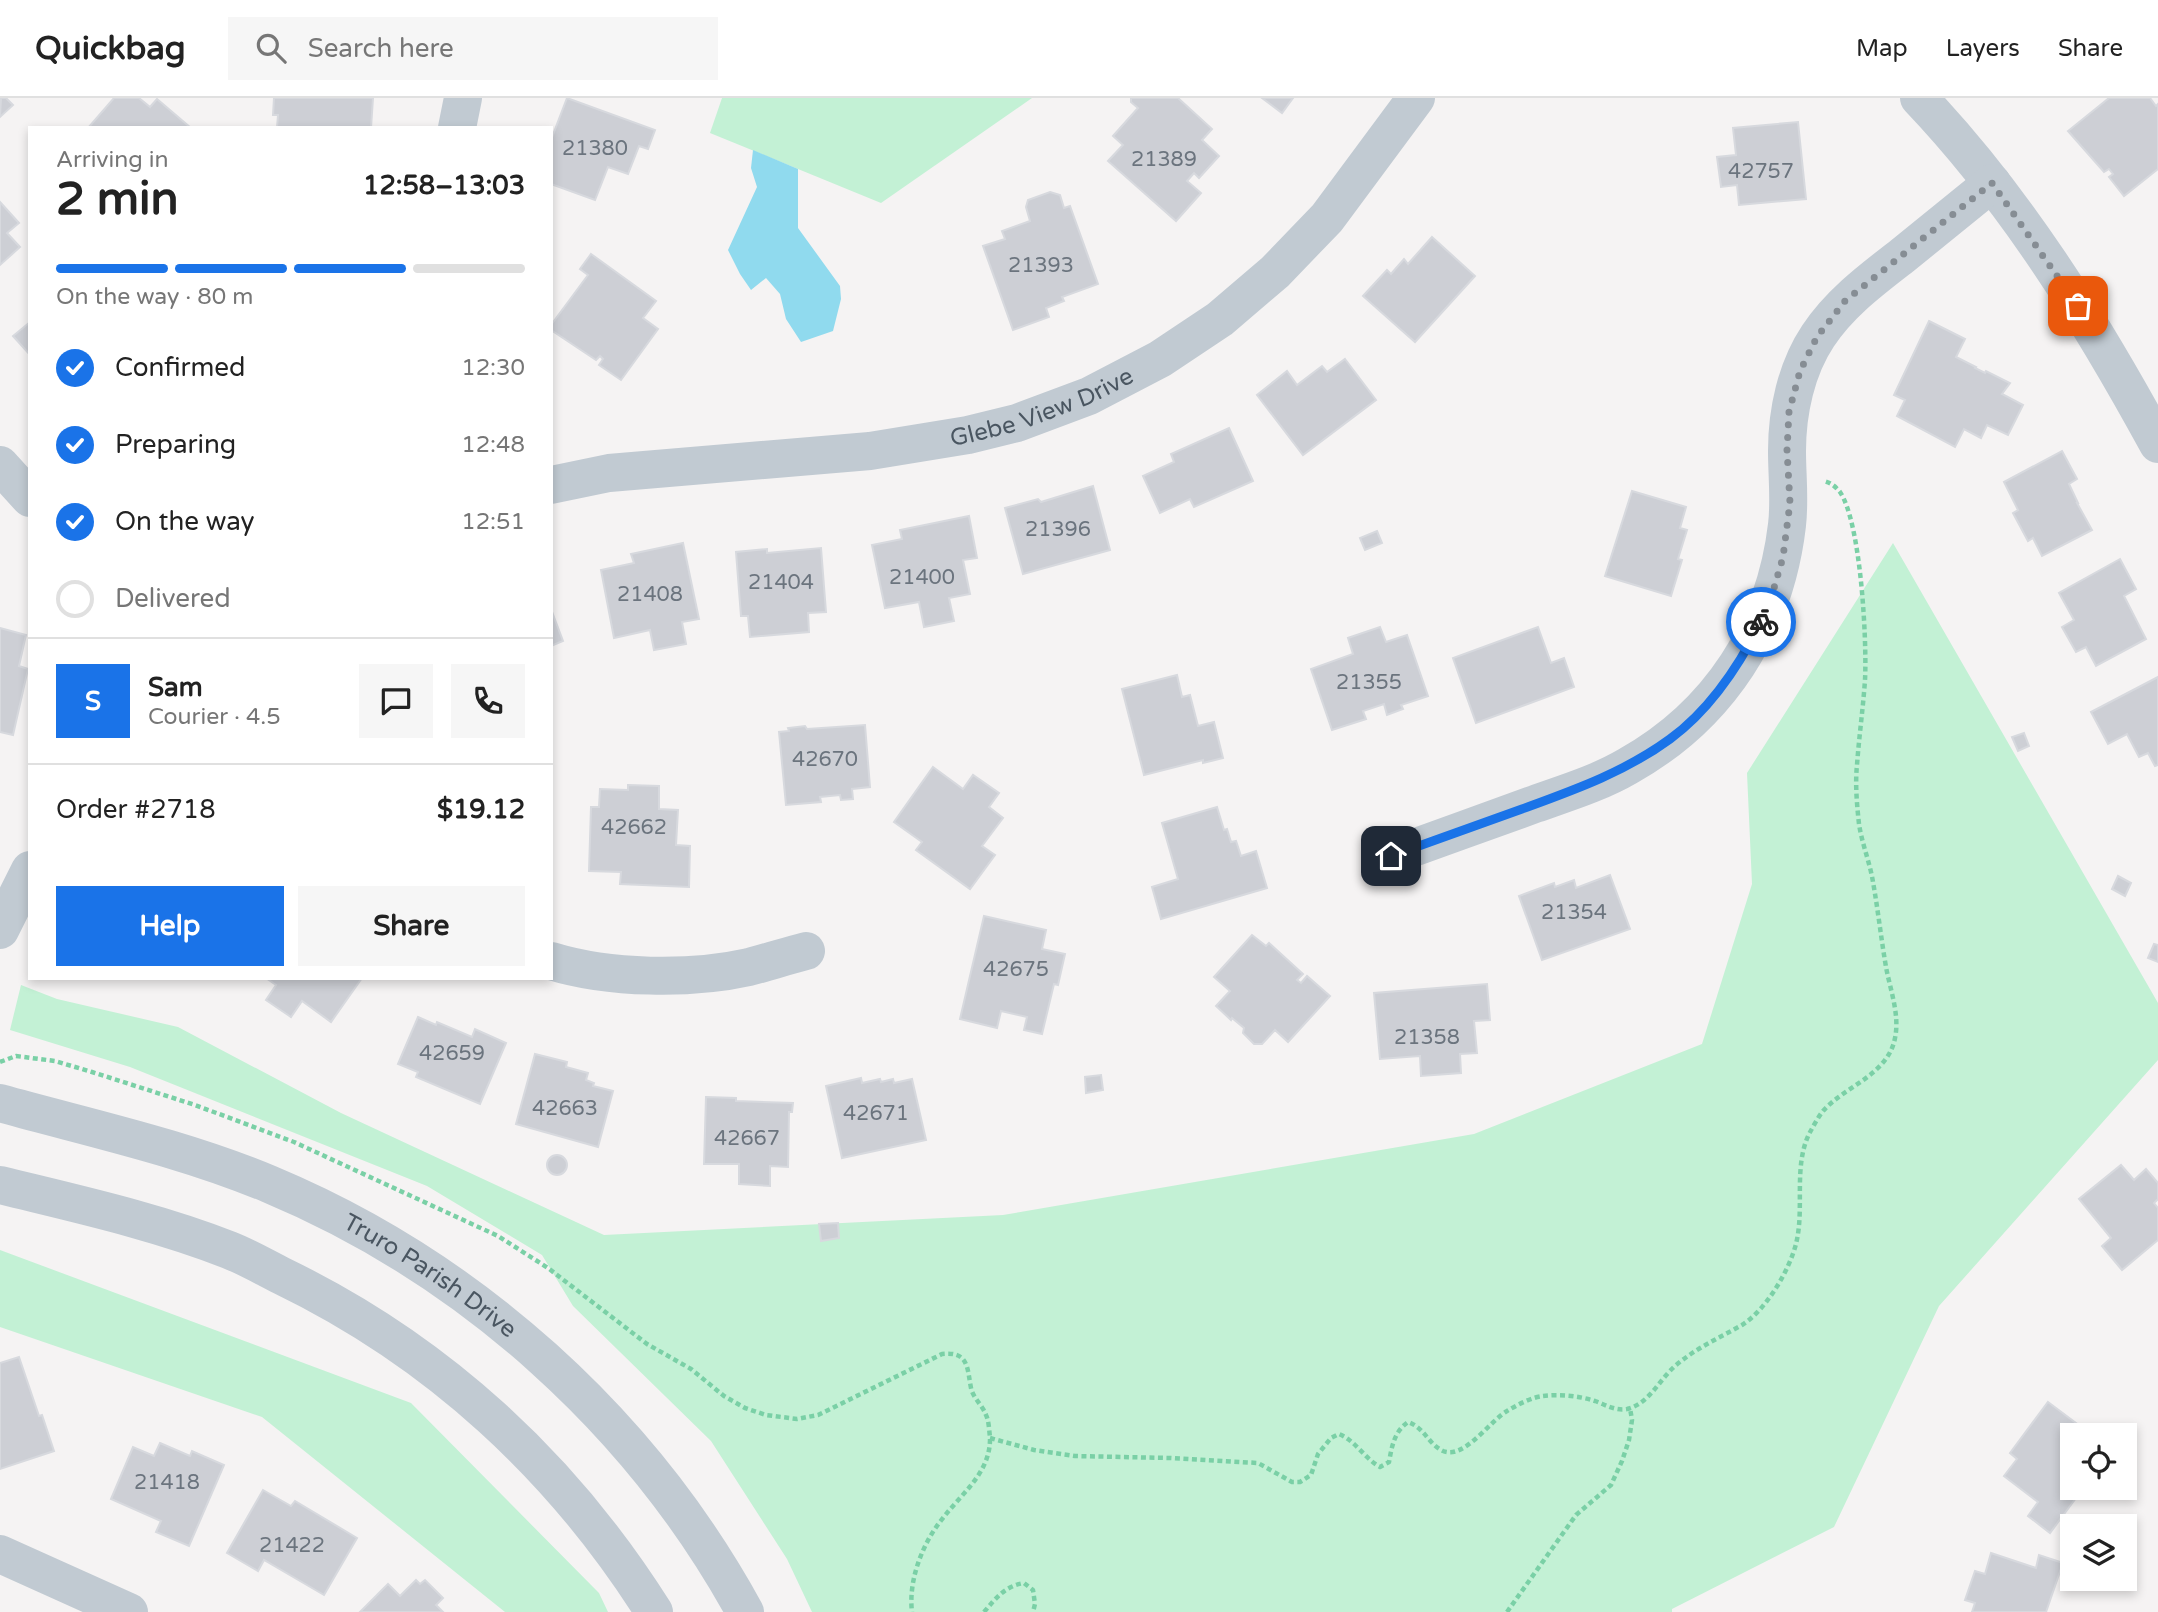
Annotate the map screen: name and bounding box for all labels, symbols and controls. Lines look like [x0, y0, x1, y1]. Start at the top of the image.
search box [228, 17, 718, 80]
text: Quickbag [35, 29, 186, 68]
icon: search [252, 29, 290, 67]
text: Search here [308, 33, 454, 64]
text: Map [1856, 34, 1908, 63]
text: Layers [1946, 34, 2020, 63]
text: Share [2058, 34, 2123, 63]
house number: 21380 [562, 136, 628, 161]
text: Arriving in [56, 146, 169, 174]
house number: 21389 [1131, 147, 1197, 172]
house number: 42757 [1728, 159, 1794, 184]
text: 12:58–13:03 [363, 170, 525, 201]
text: 2 min [56, 172, 179, 227]
house number: 21393 [1008, 253, 1074, 278]
pin [2048, 276, 2108, 336]
text: On the way · 80 m [56, 283, 253, 311]
icon: bag [2059, 287, 2097, 325]
icon: check [56, 349, 94, 387]
text: Confirmed [115, 352, 245, 383]
text: 12:30 [461, 354, 525, 382]
street label: Glebe View Drive [948, 362, 1138, 453]
icon: check [56, 426, 94, 464]
text: Preparing [115, 429, 236, 460]
text: 12:48 [461, 431, 525, 459]
icon: check [56, 503, 94, 541]
text: On the way [115, 506, 255, 537]
text: 12:51 [461, 508, 525, 536]
house number: 21396 [1025, 517, 1091, 542]
house number: 21400 [889, 565, 955, 590]
house number: 21404 [748, 570, 814, 595]
house number: 21408 [617, 582, 683, 607]
text: Delivered [115, 583, 231, 614]
courier [1726, 587, 1796, 657]
icon: bike [1742, 603, 1780, 641]
button: chat [359, 664, 433, 738]
button: phone [451, 664, 525, 738]
house number: 21355 [1336, 670, 1402, 695]
text: Sam [148, 672, 203, 703]
text: S [85, 686, 101, 717]
text: Courier · 4.5 [148, 703, 281, 731]
house number: 42670 [792, 747, 858, 772]
text: Order #2718 [56, 794, 216, 825]
text: $19.12 [437, 794, 525, 825]
house number: 42662 [601, 815, 667, 840]
pin [1361, 826, 1421, 886]
icon: home [1372, 837, 1410, 875]
button: Help [56, 886, 284, 966]
button: Share [298, 886, 525, 966]
house number: 21354 [1541, 900, 1607, 925]
house number: 42675 [983, 957, 1049, 982]
house number: 21358 [1394, 1025, 1460, 1050]
house number: 42659 [419, 1041, 485, 1066]
house number: 42663 [532, 1096, 598, 1121]
house number: 42671 [843, 1101, 909, 1126]
house number: 42667 [714, 1126, 780, 1151]
street label: Truro Parish Drive [338, 1208, 522, 1344]
map controls [2060, 1423, 2137, 1591]
button: locate [2060, 1423, 2137, 1500]
house number: 21418 [134, 1470, 200, 1495]
button: layers [2060, 1514, 2137, 1591]
house number: 21422 [259, 1533, 325, 1558]

